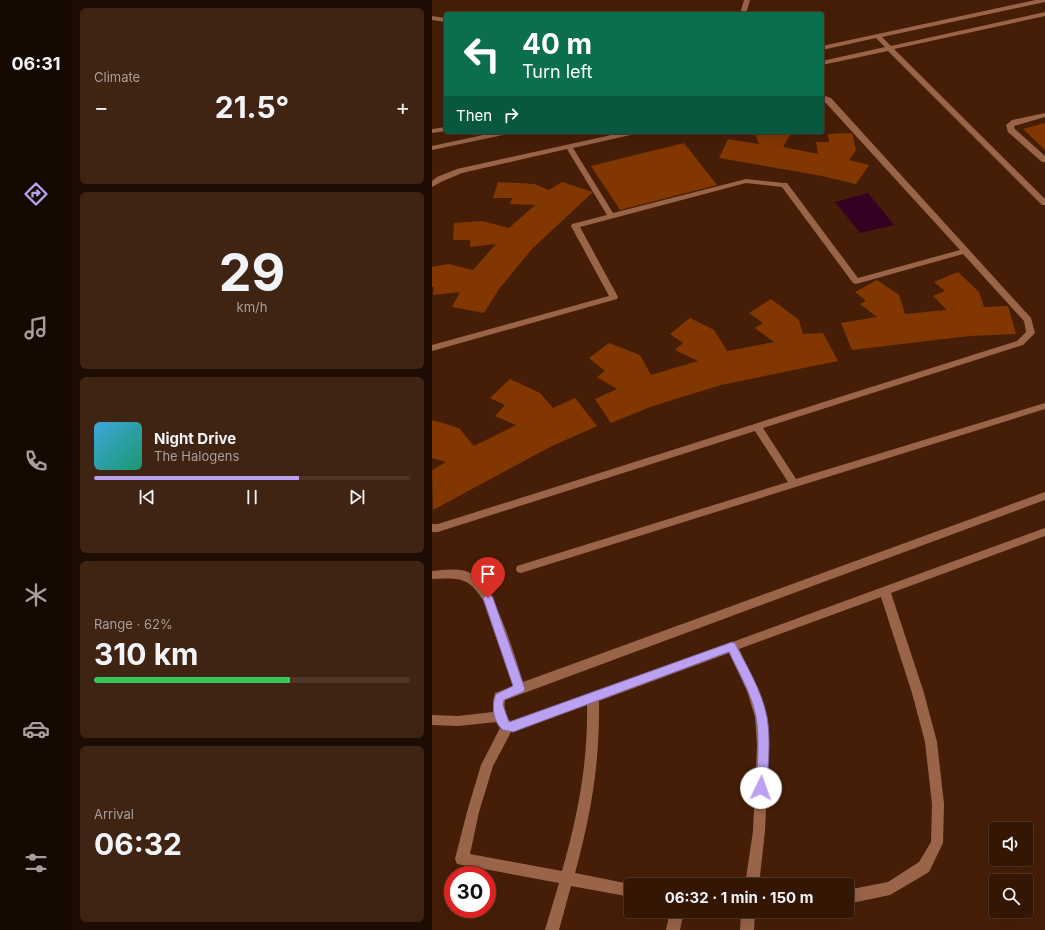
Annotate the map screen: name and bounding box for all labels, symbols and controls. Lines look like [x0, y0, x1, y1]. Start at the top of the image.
text: 40 m [522, 27, 592, 61]
icon: left [456, 28, 508, 80]
text: 06:31 [11, 53, 61, 74]
text: Turn left [522, 61, 592, 82]
text: Climate [94, 69, 140, 85]
text: 21.5° [215, 89, 289, 125]
text: − [94, 94, 109, 120]
text: + [395, 94, 410, 120]
icon: right [500, 104, 522, 126]
text: Then [456, 106, 492, 125]
icon: directions [22, 180, 50, 208]
text: 29 [219, 241, 285, 304]
text: km/h [237, 299, 267, 315]
icon: music [22, 314, 50, 342]
text: Night Drive [154, 429, 236, 448]
icon: phone [22, 447, 50, 475]
text: The Halogens [154, 448, 239, 464]
icon: previous [136, 486, 158, 508]
icon: pause [241, 486, 263, 508]
icon: next [346, 486, 368, 508]
pin [471, 557, 505, 598]
icon: arrive [477, 563, 499, 585]
icon: climate [22, 581, 50, 609]
text: Range · 62% [94, 616, 173, 632]
text: 310 km [94, 636, 198, 672]
icon: car [22, 715, 50, 743]
position arrow [740, 767, 782, 809]
text: Arrival [94, 806, 134, 822]
map controls [989, 822, 1033, 918]
button: sound [989, 822, 1033, 866]
text: 06:32 [94, 826, 182, 862]
icon: filters [22, 849, 50, 877]
speed limit sign: 30 [444, 866, 496, 918]
button: search [989, 874, 1033, 918]
text: 06:32 · 1 min · 150 m [665, 888, 813, 907]

